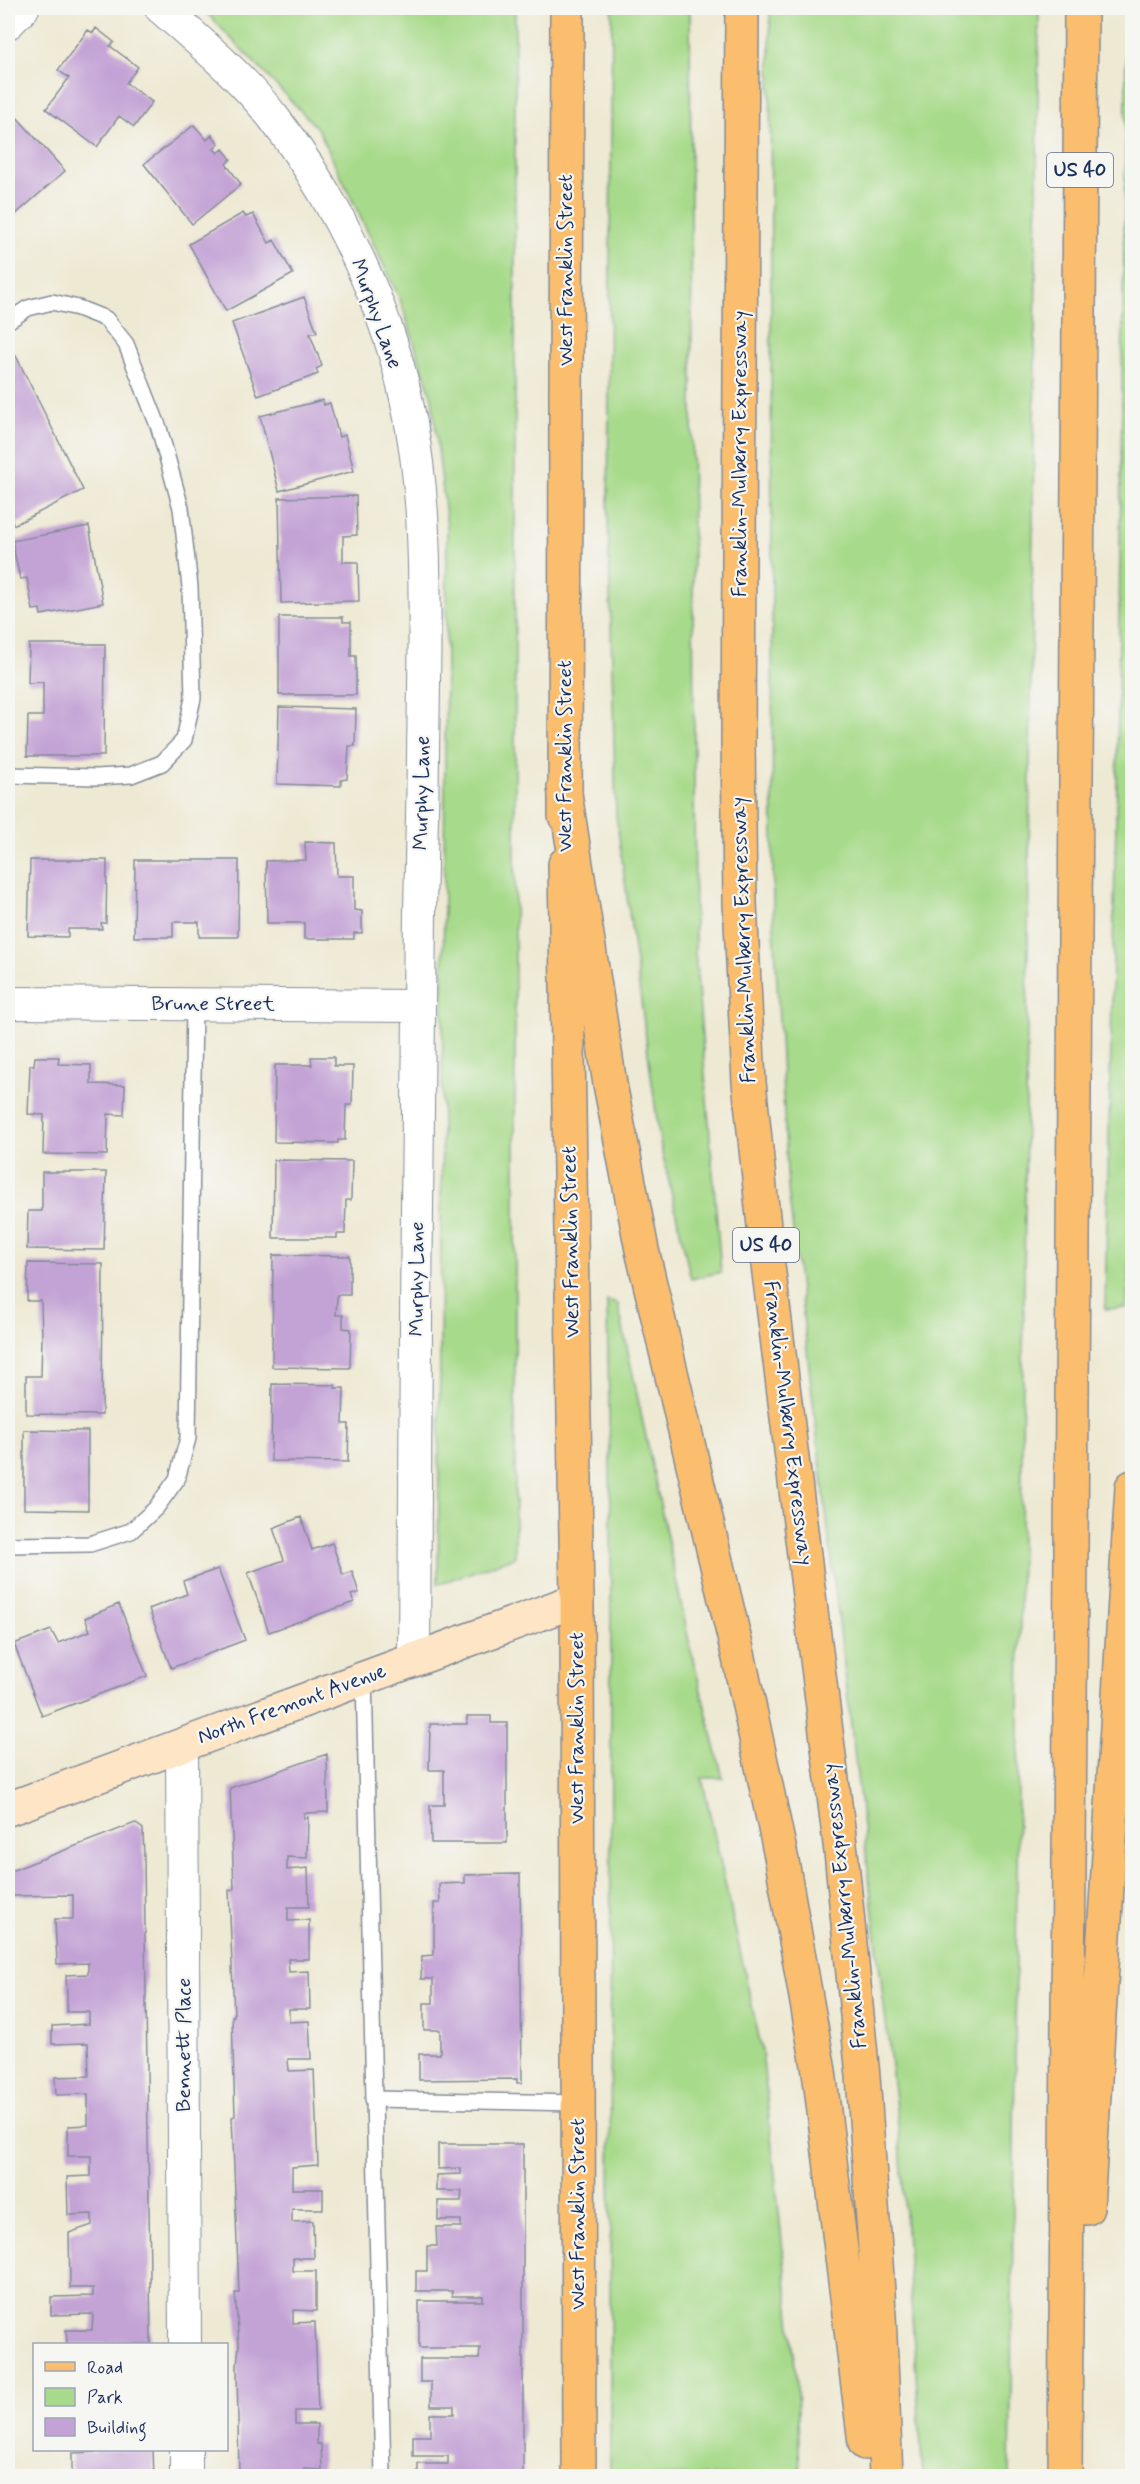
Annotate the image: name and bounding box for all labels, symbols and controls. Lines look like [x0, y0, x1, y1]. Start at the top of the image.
road number: US 40 [1047, 153, 1113, 187]
street label: West Franklin Street [552, 174, 580, 366]
street label: Murphy Lane [343, 255, 409, 373]
street label: Franklin-Mulberry Expressway [726, 311, 754, 597]
street label: West Franklin Street [551, 660, 579, 852]
street label: Murphy Lane [407, 735, 437, 851]
street label: Franklin-Mulberry Expressway [725, 796, 763, 1084]
street label: Brune Street [151, 990, 275, 1018]
street label: West Franklin Street [555, 1146, 587, 1338]
street label: Murphy Lane [403, 1222, 431, 1336]
road number: US 40 [733, 1228, 799, 1262]
street label: Franklin-Mulberry Expressway [757, 1279, 819, 1567]
street label: West Franklin Street [563, 1632, 591, 1824]
street label: North Fremont Avenue [194, 1657, 390, 1751]
street label: Franklin-Mulberry Expressway [816, 1762, 874, 2050]
street label: Bennett Place [170, 1978, 198, 2112]
street label: West Franklin Street [564, 2118, 592, 2310]
legend [33, 2343, 228, 2451]
text: Road [87, 2356, 123, 2380]
text: Park [87, 2386, 123, 2410]
text: Building [87, 2416, 147, 2442]

